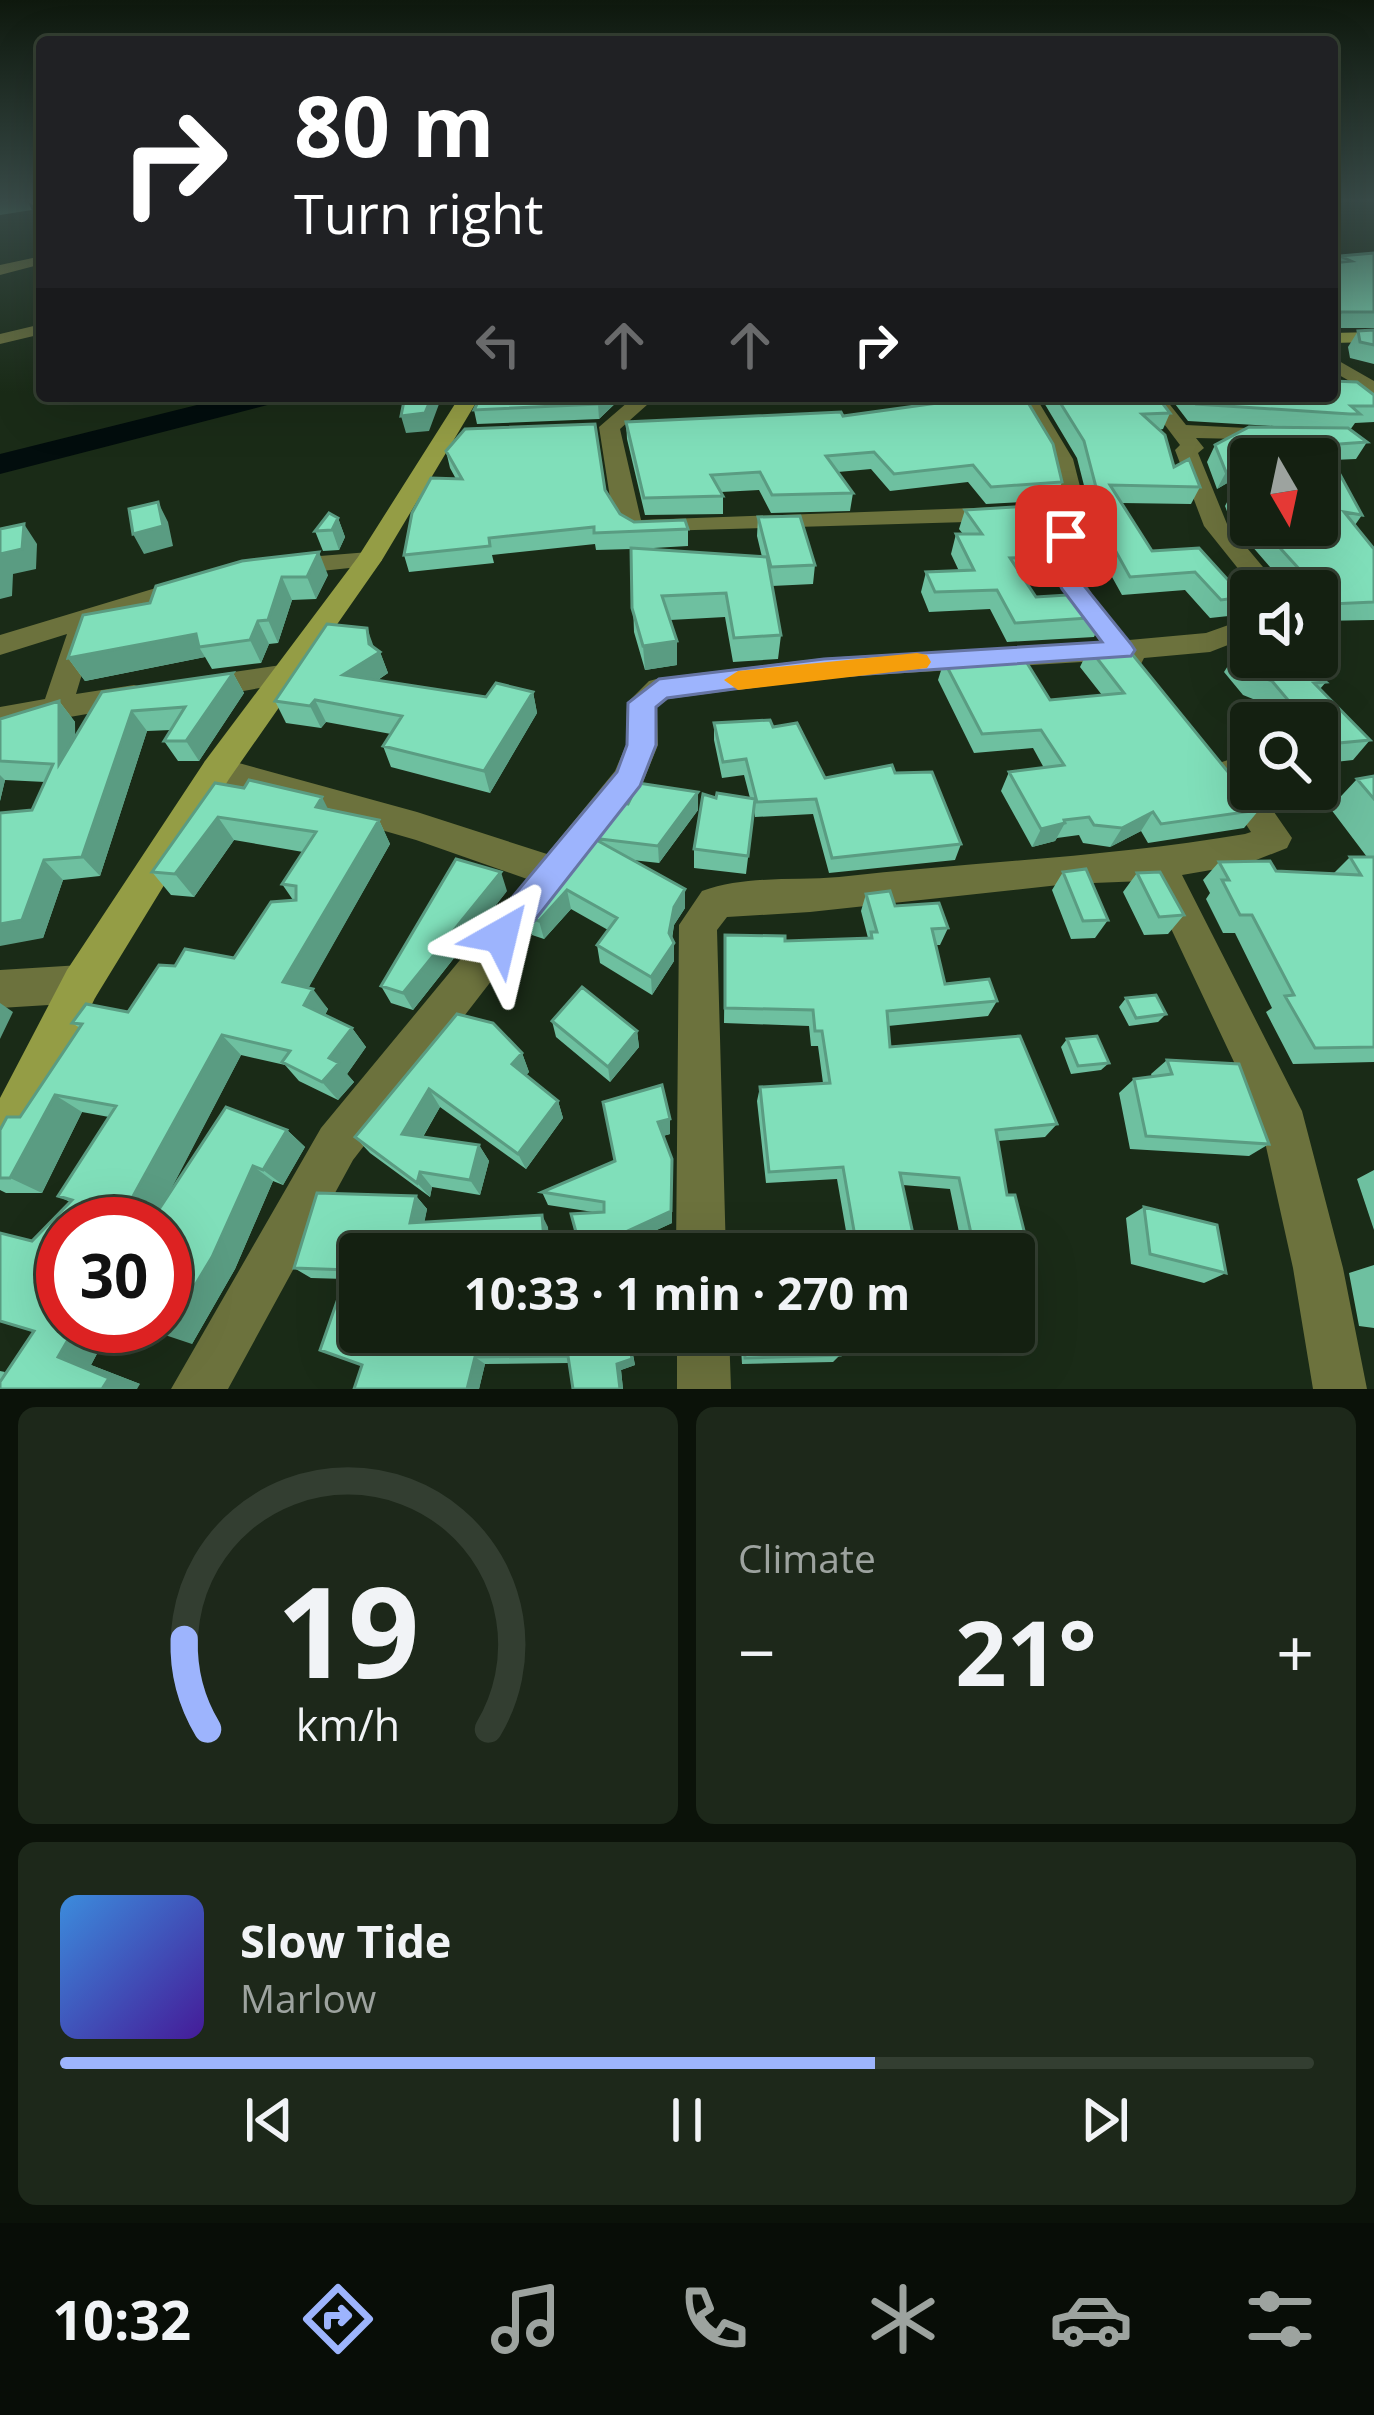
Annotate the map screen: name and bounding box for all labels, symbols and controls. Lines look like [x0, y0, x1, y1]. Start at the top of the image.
text: 80 m [294, 67, 494, 182]
icon: right [96, 84, 252, 240]
text: Turn right [294, 176, 543, 250]
icon: left [465, 312, 531, 378]
icon: ahead [591, 312, 657, 378]
icon: ahead [717, 312, 783, 378]
icon: right [843, 312, 909, 378]
north arrow [1230, 438, 1338, 546]
map controls [1230, 438, 1338, 810]
pin [1015, 485, 1117, 587]
icon: arrive [1033, 503, 1099, 569]
button: sound [1230, 570, 1338, 678]
button: search [1230, 702, 1338, 810]
position arrow [438, 873, 564, 999]
speed limit sign: 30 [36, 1197, 192, 1353]
text: 10:33 · 1 min · 270 m [464, 1262, 910, 1323]
text: Climate [738, 1531, 876, 1584]
text: 19 [277, 1545, 419, 1715]
text: 21° [955, 1590, 1097, 1712]
text: − [738, 1606, 776, 1696]
text: + [1276, 1606, 1314, 1696]
text: km/h [296, 1694, 400, 1753]
text: Slow Tide [240, 1910, 451, 1971]
text: Marlow [240, 1971, 376, 2024]
icon: previous [236, 2087, 302, 2153]
icon: pause [654, 2087, 720, 2153]
icon: next [1072, 2087, 1138, 2153]
icon: directions [296, 2277, 380, 2361]
icon: music [484, 2277, 568, 2361]
icon: phone [672, 2277, 756, 2361]
icon: climate [861, 2277, 945, 2361]
icon: car [1049, 2277, 1133, 2361]
icon: filters [1238, 2277, 1322, 2361]
text: 10:32 [52, 2282, 191, 2356]

